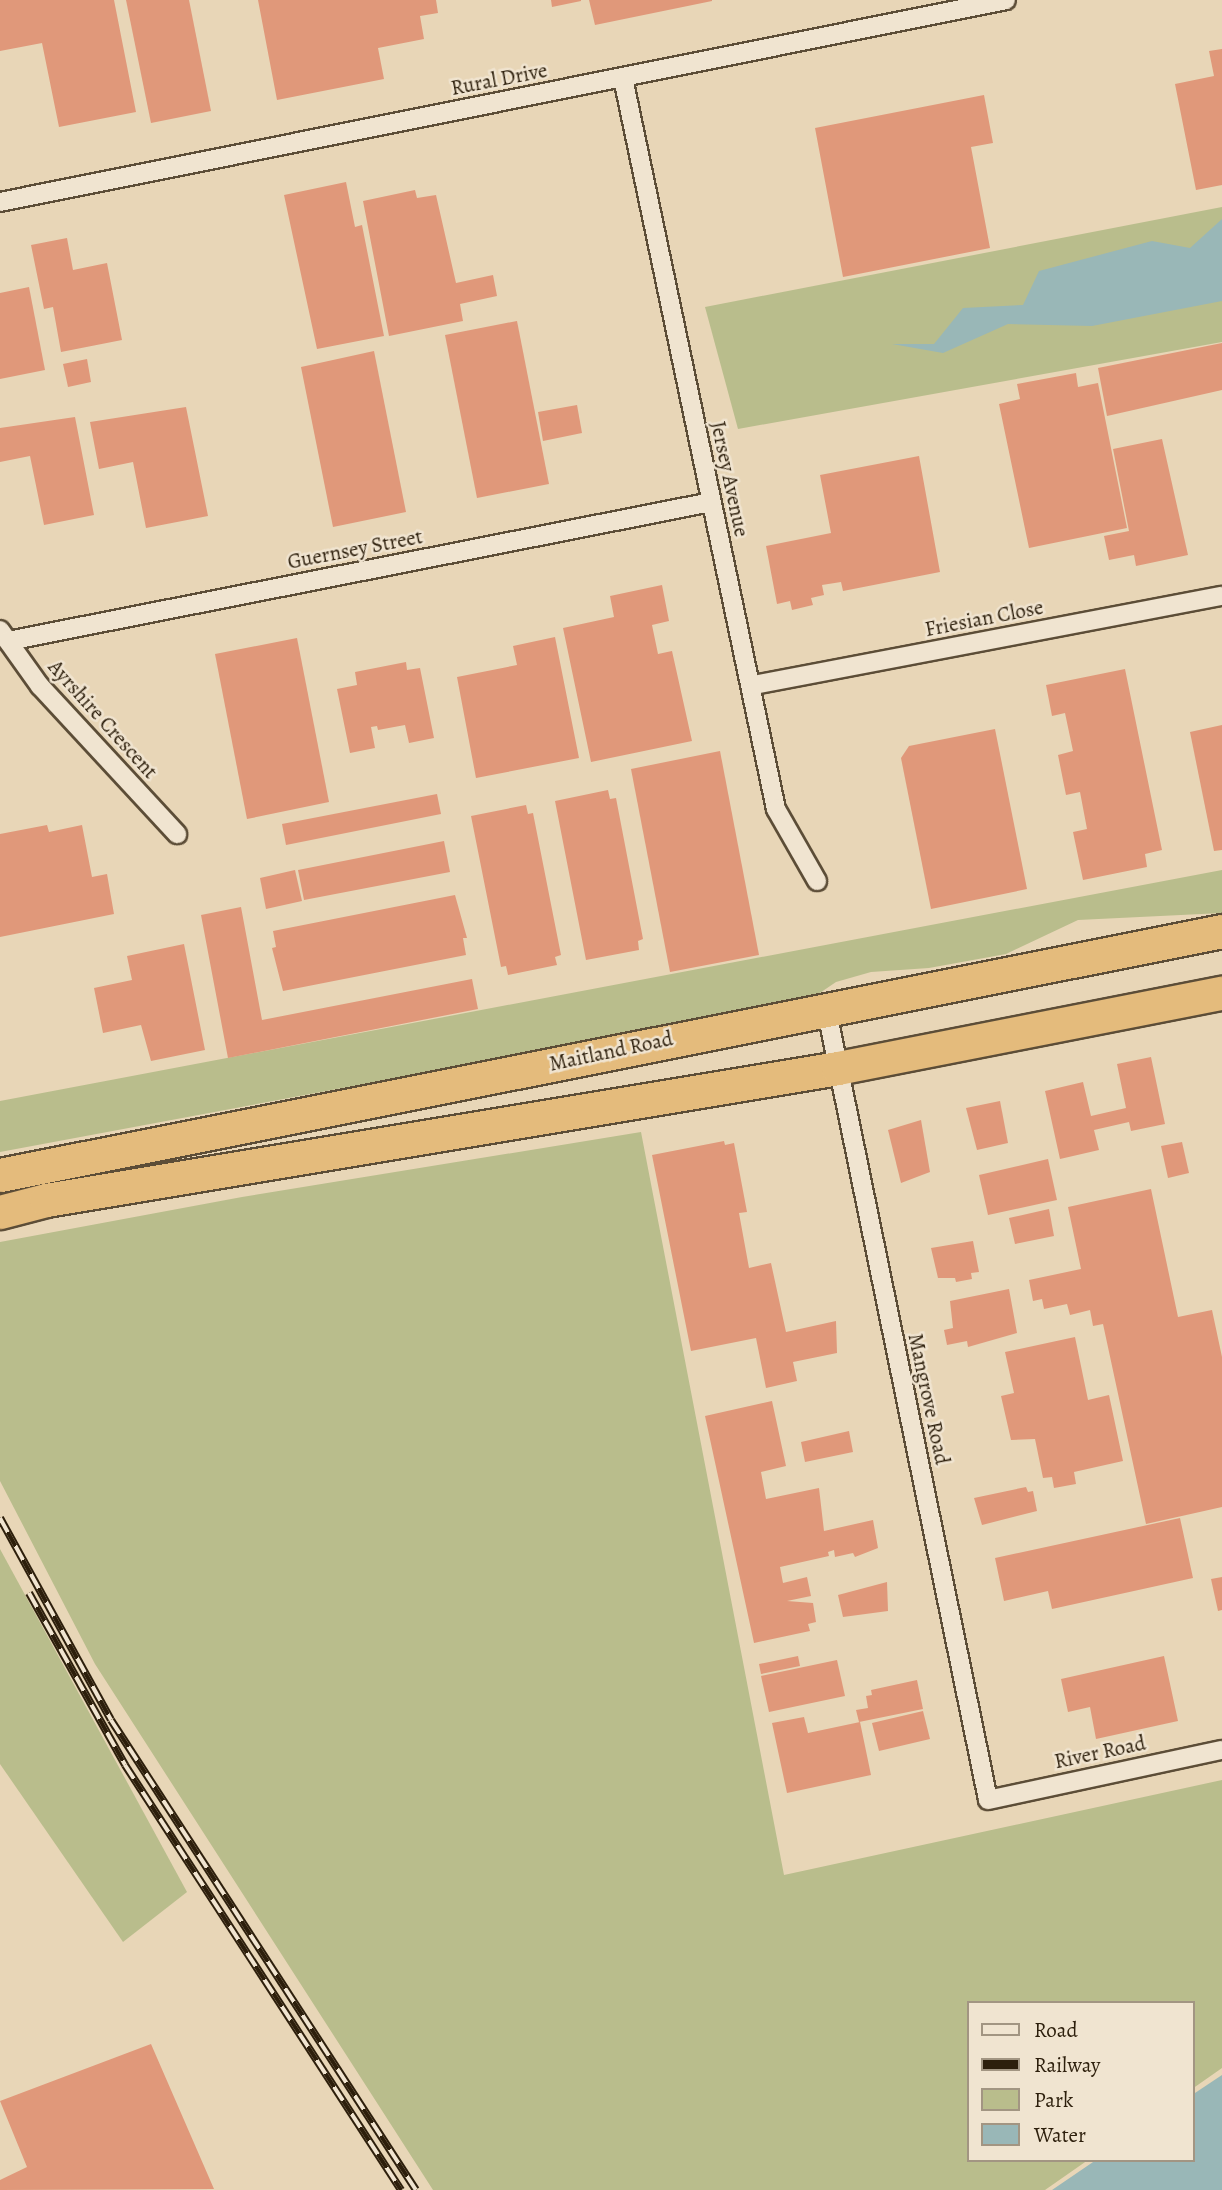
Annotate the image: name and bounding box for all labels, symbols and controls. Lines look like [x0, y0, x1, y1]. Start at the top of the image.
street label: Rural Drive [449, 57, 549, 101]
street label: Jersey Avenue [705, 419, 755, 539]
street label: Guernsey Street [285, 524, 425, 574]
street label: Friesian Close [923, 594, 1045, 642]
street label: Ayrshire Crescent [43, 654, 163, 784]
street label: Maitland Road [547, 1026, 675, 1076]
street label: Mangrove Road [903, 1331, 955, 1467]
street label: River Road [1052, 1730, 1148, 1774]
legend [967, 2001, 1194, 2162]
text: Road [1034, 2016, 1078, 2044]
text: Railway [1034, 2051, 1100, 2079]
text: Park [1034, 2086, 1073, 2114]
text: Water [1034, 2121, 1086, 2149]

